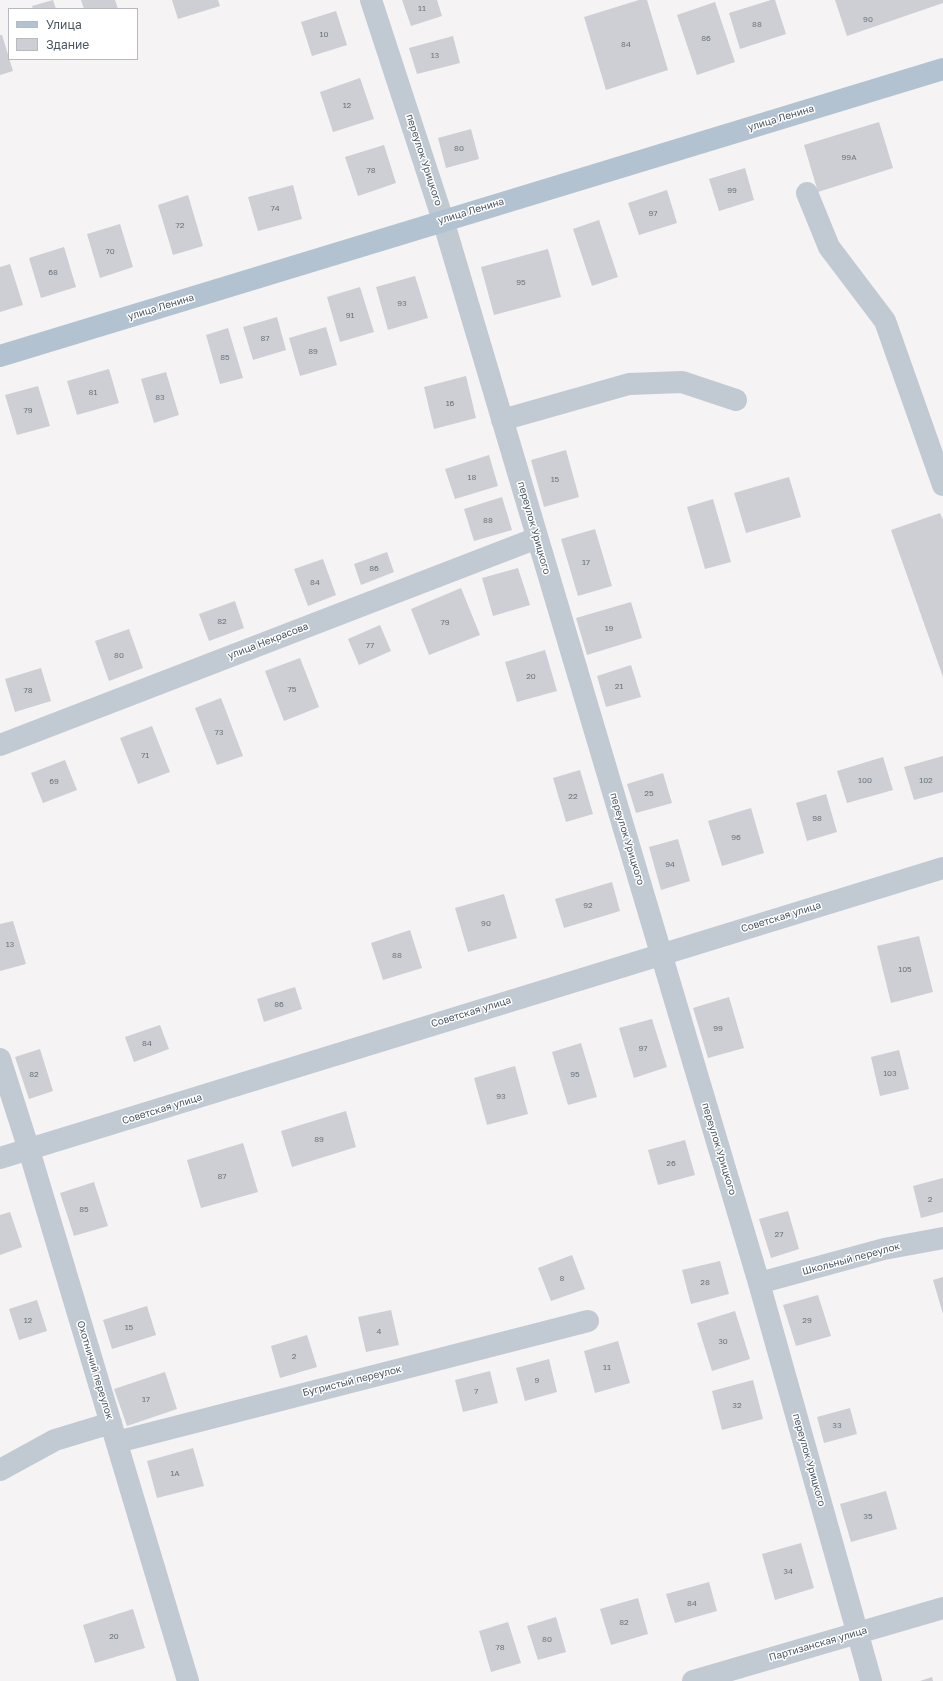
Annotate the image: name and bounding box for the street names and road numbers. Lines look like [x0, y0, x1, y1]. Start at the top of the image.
street label: улица Ленина [746, 102, 816, 134]
street label: переулок Урицкого [403, 113, 445, 207]
street label: улица Ленина [436, 195, 506, 227]
street label: улица Ленина [126, 291, 196, 323]
street label: переулок Урицкого [515, 480, 553, 576]
street label: улица Некрасова [226, 620, 310, 662]
street label: переулок Урицкого [607, 791, 647, 887]
street label: Советская улица [739, 899, 823, 935]
street label: Советская улица [429, 994, 513, 1030]
street label: Советская улица [120, 1091, 204, 1127]
street label: переулок Урицкого [699, 1101, 739, 1197]
street label: Школьный переулок [801, 1240, 901, 1278]
street label: Охотничий переулок [74, 1319, 116, 1421]
street label: Бугристый переулок [301, 1363, 403, 1399]
street label: переулок Урицкого [790, 1412, 828, 1508]
street label: Партизанская улица [768, 1624, 868, 1664]

